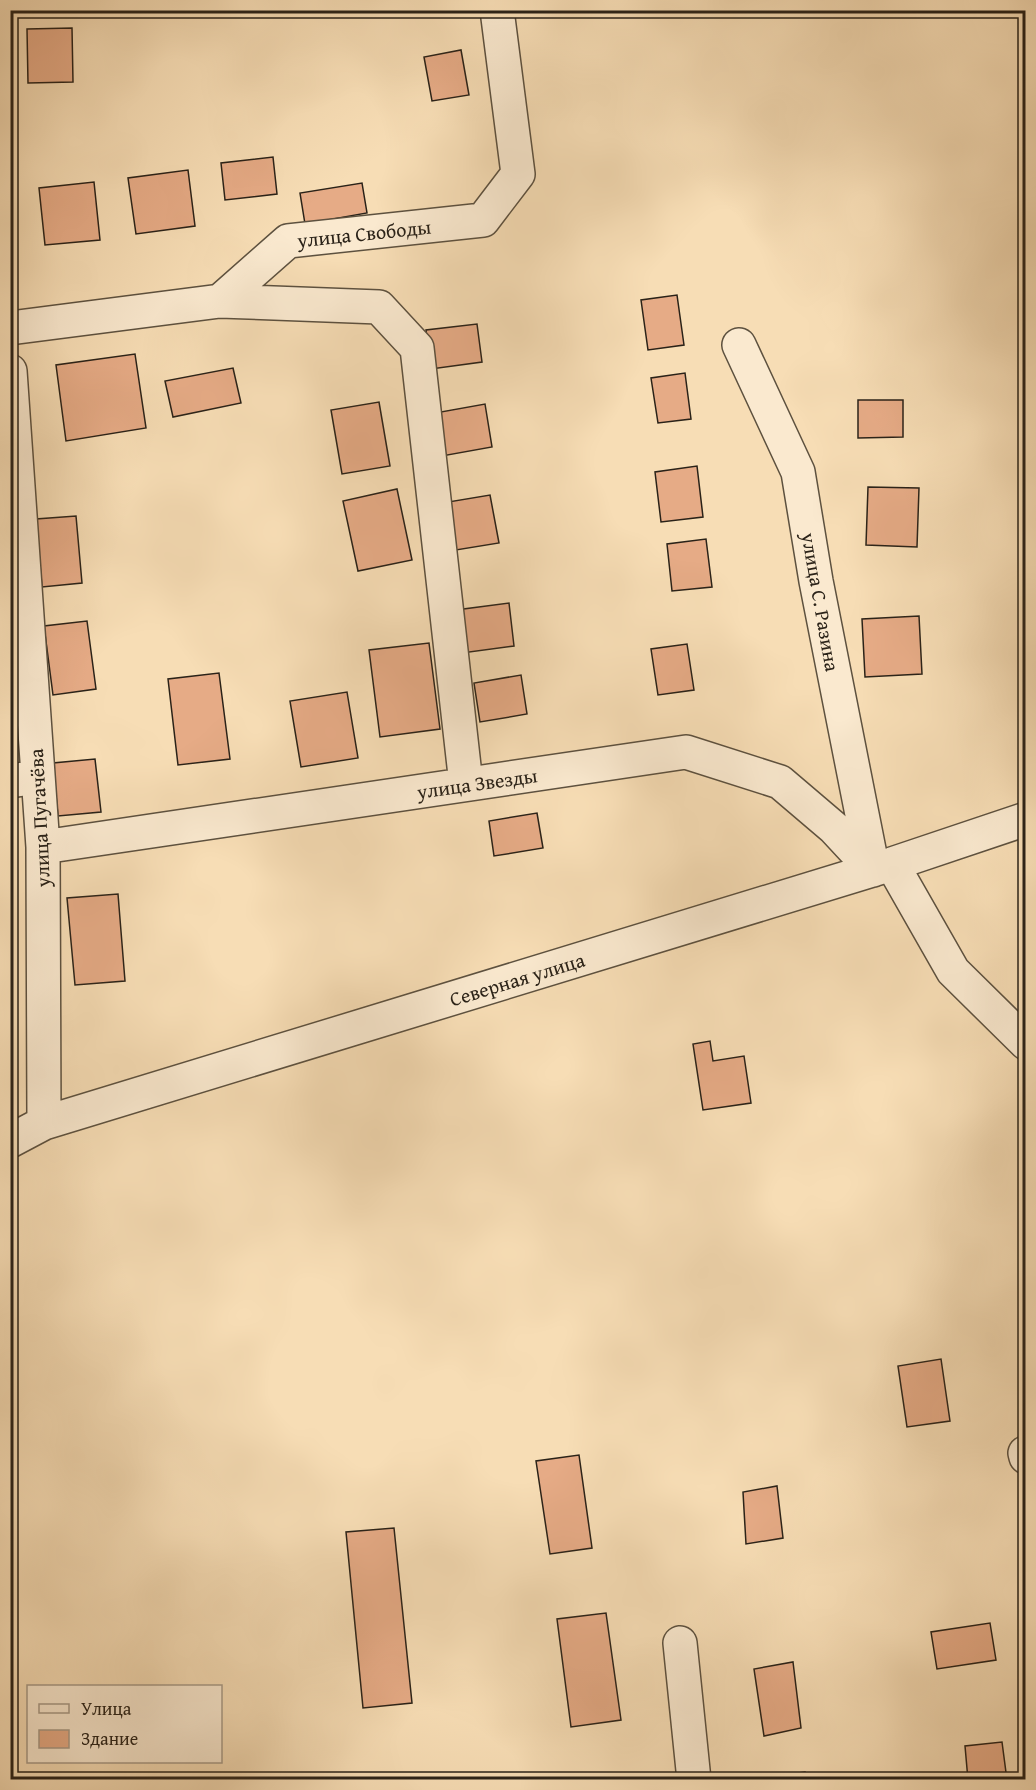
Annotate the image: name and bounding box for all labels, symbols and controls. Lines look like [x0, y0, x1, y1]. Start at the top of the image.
street label: улица Свободы [295, 212, 432, 255]
street label: улица С. Разина [794, 529, 848, 674]
street label: улица Пугачёва [21, 747, 57, 889]
street label: улица Звезды [414, 760, 539, 806]
street label: Северная улица [446, 945, 589, 1013]
legend [27, 1685, 222, 1763]
text: Улица [81, 1695, 132, 1722]
text: Здание [81, 1725, 138, 1752]

